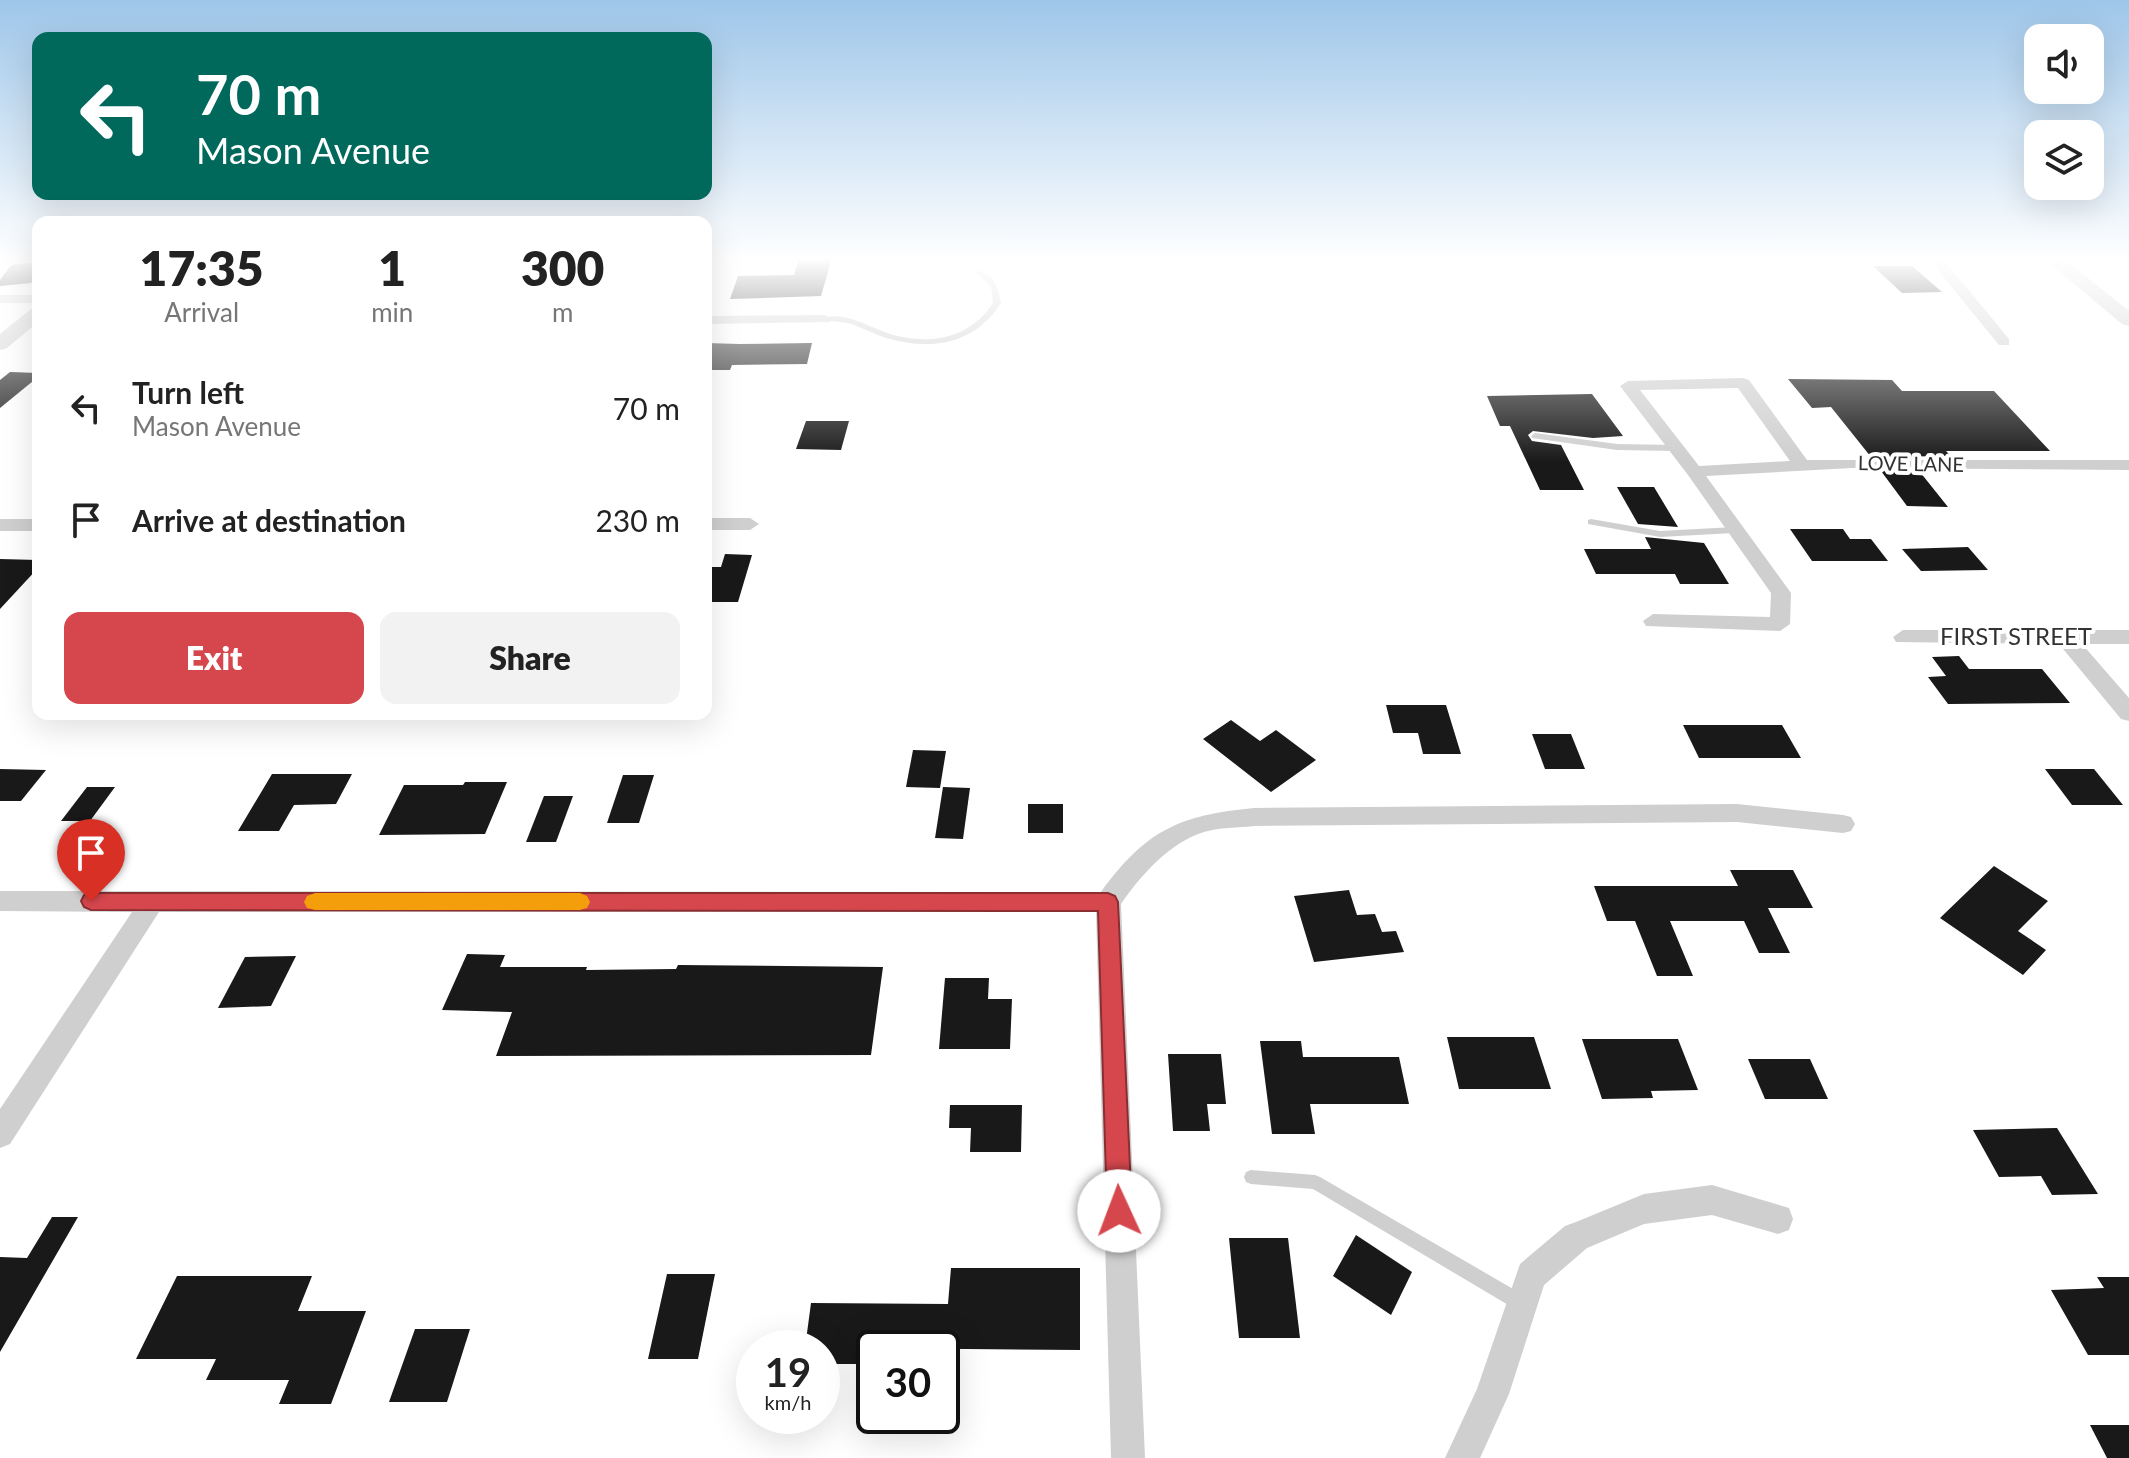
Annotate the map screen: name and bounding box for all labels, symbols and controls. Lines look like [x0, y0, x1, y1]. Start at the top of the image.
map controls [2024, 24, 2104, 200]
button: sound [2024, 24, 2104, 104]
text: 70 m [196, 60, 321, 127]
icon: left [64, 64, 168, 168]
button: layers [2024, 120, 2104, 200]
text: Mason Avenue [196, 128, 430, 172]
text: 17:35 [140, 239, 264, 296]
text: 1 [378, 239, 406, 296]
text: 300 [521, 239, 604, 296]
text: Arrival [164, 296, 239, 328]
text: min [371, 296, 413, 328]
text: m [552, 296, 573, 328]
text: Turn left [132, 374, 244, 410]
icon: left [64, 386, 108, 430]
text: 70 m [613, 390, 680, 426]
text: Mason Avenue [132, 410, 301, 442]
street label: LOVE LANE [1858, 450, 1964, 476]
icon: arrive [64, 498, 108, 542]
text: Arrive at destination [132, 502, 406, 538]
text: 230 m [595, 502, 680, 538]
button: Exit [64, 612, 364, 704]
button: Share [380, 612, 680, 704]
street label: FIRST STREET [1940, 621, 2092, 650]
pin [57, 819, 125, 901]
icon: arrive [69, 831, 113, 875]
position arrow [1077, 1169, 1161, 1253]
speed limit sign: 30 [856, 1330, 960, 1434]
text: 19 [765, 1348, 811, 1396]
text: km/h [765, 1390, 811, 1414]

